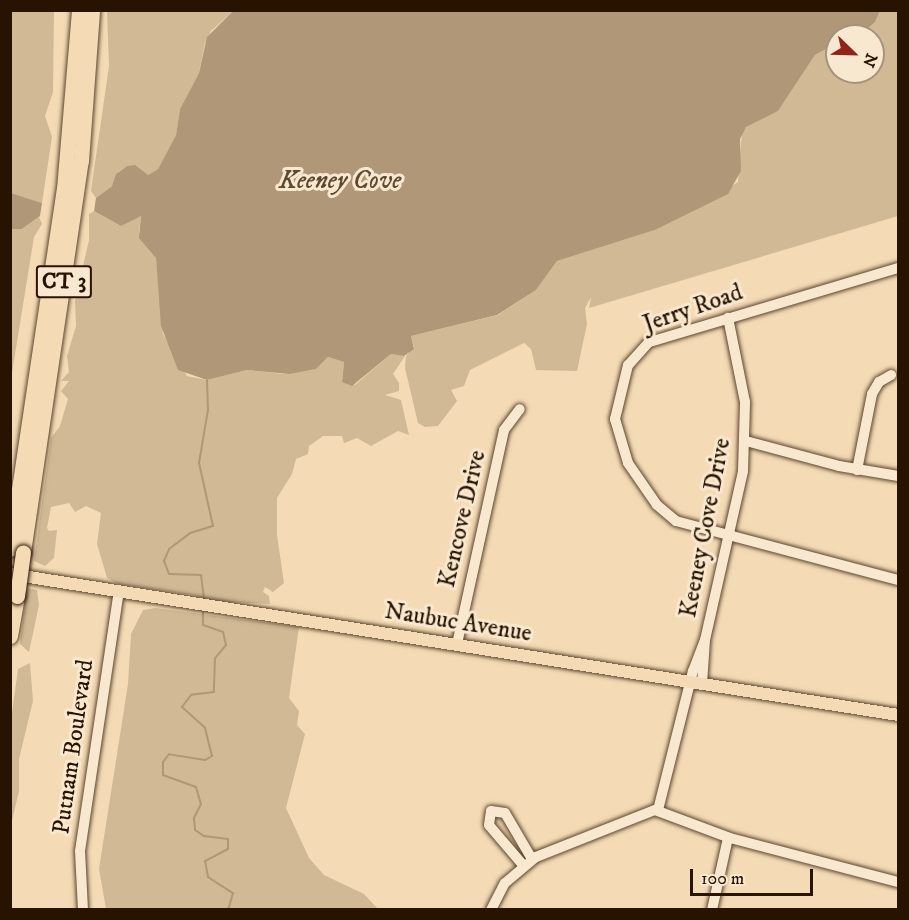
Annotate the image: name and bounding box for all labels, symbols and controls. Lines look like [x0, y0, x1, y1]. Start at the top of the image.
north arrow [825, 24, 885, 84]
text: N [858, 50, 882, 70]
water label: Keeney Cove [279, 165, 401, 197]
road number: CT 3 [36, 263, 92, 301]
street label: Jerry Road [640, 279, 746, 339]
street label: Keeney Cove Drive [674, 436, 738, 620]
street label: Kencove Drive [433, 448, 493, 590]
street label: Naubuc Avenue [382, 597, 534, 649]
street label: Putnam Boulevard [47, 658, 101, 836]
scale bar [693, 857, 816, 895]
text: 100 m [701, 868, 744, 890]

